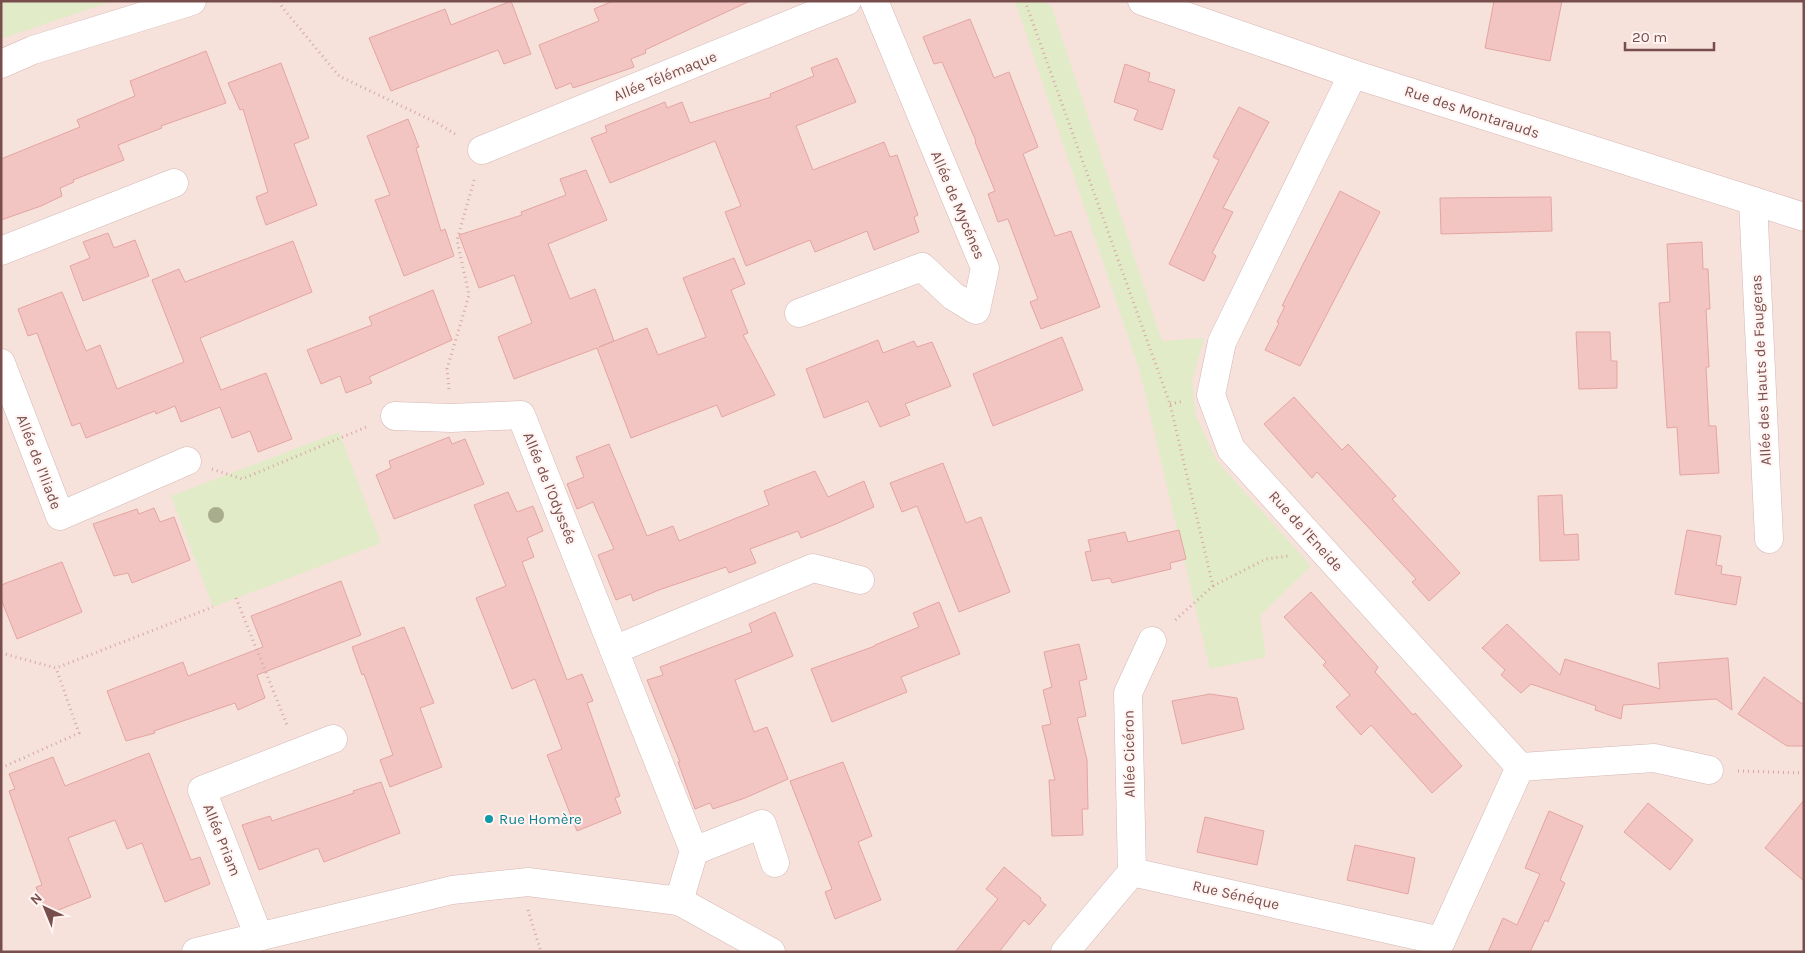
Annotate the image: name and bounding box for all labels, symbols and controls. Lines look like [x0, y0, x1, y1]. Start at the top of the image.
scale bar [1625, 20, 1714, 52]
text: 20 m [1632, 28, 1667, 46]
street label: Allée Télémaque [611, 47, 719, 105]
street label: Rue des Montarauds [1402, 82, 1542, 142]
street label: Allée de Mycénes [927, 148, 989, 262]
street label: Allée des Hauts de Faugeras [1747, 274, 1775, 466]
street label: Allée de l'Iliade [13, 412, 65, 512]
street label: Allée de l'Odyssée [519, 429, 581, 547]
street label: Rue de l'Eneide [1265, 487, 1347, 575]
street label: Allée Cicéron [1119, 710, 1139, 798]
street label: Allée Priam [199, 801, 245, 879]
place label: Rue Homère [499, 810, 582, 828]
marker: Rue Homère [483, 813, 495, 825]
street label: Rue Sénéque [1191, 876, 1281, 914]
north arrow [20, 883, 70, 933]
text: N [27, 889, 46, 909]

